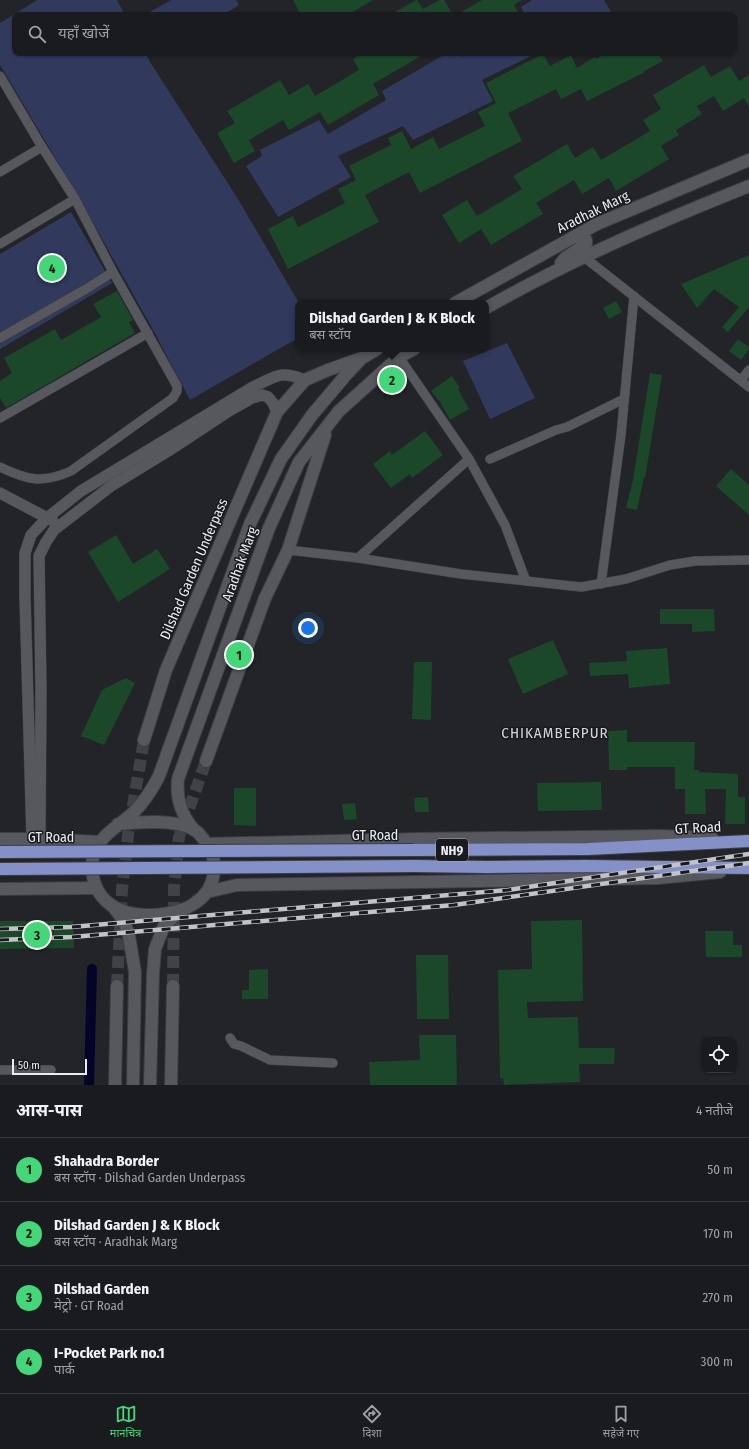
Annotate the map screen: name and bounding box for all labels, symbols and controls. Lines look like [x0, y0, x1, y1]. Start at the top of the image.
search box [12, 12, 737, 56]
icon: search [26, 23, 48, 45]
text: यहाँ खोजें [58, 24, 109, 42]
street label: Aradhak Marg [554, 187, 632, 237]
pin: 4 [39, 253, 65, 283]
popup [295, 300, 489, 352]
text: Dilshad Garden J & K Block [309, 309, 475, 327]
text: बस स्टॉप [309, 327, 351, 342]
pin: 2 [379, 365, 405, 395]
street label: Dilshad Garden Underpass [157, 496, 231, 642]
street label: Aradhak Marg [219, 524, 262, 604]
your location [298, 618, 318, 638]
pin: 1 [226, 640, 252, 670]
district label: CHIKAMBERPUR [501, 724, 609, 742]
street label: GT Road [674, 818, 722, 838]
street label: GT Road [352, 827, 398, 844]
street label: GT Road [28, 829, 74, 846]
road number: NH9 [436, 839, 468, 861]
pin: 3 [24, 920, 50, 950]
map controls [701, 1037, 737, 1073]
button: locate [701, 1037, 737, 1073]
scale bar [12, 1057, 87, 1076]
text: 50 m [18, 1059, 40, 1072]
text: आस-पास [16, 1100, 82, 1121]
text: 4 नतीजे [696, 1103, 733, 1118]
text: Shahadra Border [54, 1152, 159, 1170]
text: 1 [26, 1162, 32, 1177]
text: 50 m [707, 1162, 733, 1177]
text: बस स्टॉप · Dilshad Garden Underpass [54, 1170, 245, 1185]
text: Dilshad Garden J & K Block [54, 1216, 220, 1234]
text: 2 [26, 1226, 32, 1241]
text: 170 m [703, 1226, 733, 1241]
text: बस स्टॉप · Aradhak Marg [54, 1234, 177, 1249]
text: Dilshad Garden [54, 1280, 149, 1298]
text: 3 [26, 1290, 32, 1305]
text: 270 m [702, 1290, 733, 1305]
text: मेट्रो · GT Road [54, 1298, 124, 1313]
text: I-Pocket Park no.1 [54, 1344, 165, 1362]
text: 4 [26, 1354, 32, 1369]
text: 300 m [701, 1354, 733, 1369]
text: पार्क [54, 1362, 75, 1377]
tab: मानचित्र [110, 1403, 141, 1441]
tab: दिशा [361, 1403, 383, 1441]
tab: सहेजे गए [603, 1403, 639, 1441]

